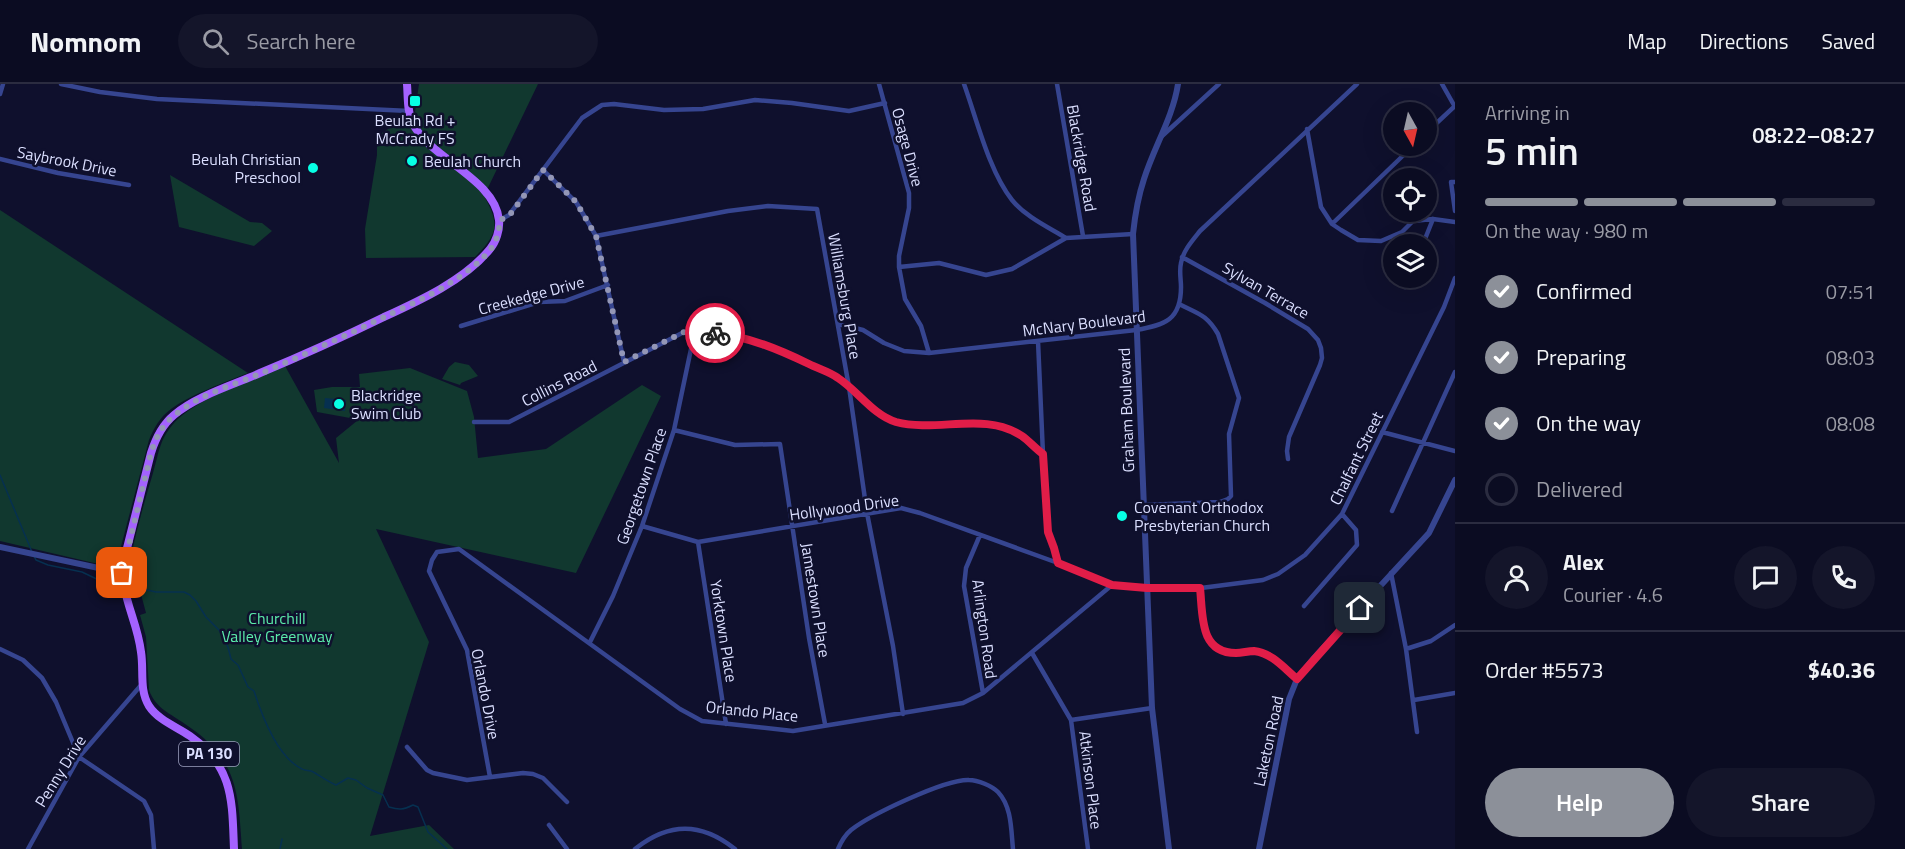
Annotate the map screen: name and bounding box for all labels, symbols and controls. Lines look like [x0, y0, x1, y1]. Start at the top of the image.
search box [178, 14, 598, 68]
text: Nomnom [30, 20, 142, 63]
text: Search here [247, 24, 356, 58]
icon: search [199, 25, 232, 58]
text: Map [1627, 25, 1667, 57]
text: Directions [1700, 25, 1789, 57]
text: Saved [1822, 25, 1875, 57]
marker: Beulah Rd + McCrady FS [408, 94, 422, 108]
text: Arriving in [1485, 97, 1570, 128]
north arrow [1383, 102, 1437, 156]
map controls [1383, 102, 1437, 288]
street label: Blackridge Road [1061, 103, 1103, 213]
street label: Osage Drive [886, 105, 930, 189]
place label: Beulah Rd + McCrady FS [375, 108, 455, 150]
text: 08:22–08:27 [1752, 118, 1875, 152]
text: 5 min [1485, 121, 1579, 180]
street label: Saybrook Drive [15, 140, 119, 182]
place label: Beulah Christian Preschool [191, 147, 301, 189]
place label: Beulah Church [424, 149, 521, 173]
marker: Beulah Church [405, 154, 419, 168]
marker: Beulah Christian Preschool [306, 161, 320, 175]
button: locate [1383, 168, 1437, 222]
text: On the way · 980 m [1485, 215, 1648, 246]
street label: Williamsburg Place [822, 231, 868, 361]
button: layers [1383, 234, 1437, 288]
street label: Sylvan Terrace [1218, 255, 1314, 325]
street label: Creekedge Drive [475, 269, 587, 321]
text: Confirmed [1536, 274, 1632, 308]
icon: check [1485, 275, 1518, 308]
text: 07:51 [1826, 276, 1875, 307]
courier [685, 303, 745, 363]
street label: McNary Boulevard [1021, 304, 1147, 342]
icon: bike [699, 317, 732, 350]
text: Preparing [1536, 340, 1626, 374]
icon: check [1485, 341, 1518, 374]
text: 08:03 [1826, 342, 1875, 373]
street label: Graham Boulevard [1112, 347, 1140, 473]
street label: Collins Road [517, 354, 601, 412]
place label: Blackridge Swim Club [351, 383, 421, 425]
marker: Blackridge Swim Club [332, 397, 346, 411]
text: On the way [1536, 406, 1641, 440]
street label: Chalfant Street [1323, 407, 1389, 509]
icon: check [1485, 407, 1518, 440]
text: 08:08 [1826, 408, 1875, 439]
street label: Georgetown Place [610, 424, 672, 548]
text: Delivered [1536, 472, 1623, 506]
street label: Hollywood Drive [788, 487, 900, 527]
place label: Covenant Orthodox Presbyterian Church [1134, 495, 1270, 537]
marker: Covenant Orthodox Presbyterian Church [1115, 509, 1129, 523]
street label: Jamestown Place [795, 541, 837, 659]
text: Alex [1563, 545, 1604, 579]
button: person [1485, 546, 1548, 609]
button: chat [1734, 546, 1797, 609]
button: phone [1812, 546, 1875, 609]
pin [96, 547, 147, 598]
icon: bag [105, 556, 138, 589]
street label: Yorktown Place [704, 578, 744, 684]
street label: Arlington Road [966, 578, 1004, 680]
text: Courier · 4.6 [1563, 579, 1663, 610]
pin [1334, 582, 1385, 633]
icon: home [1343, 591, 1376, 624]
park label: Churchill Valley Greenway [221, 606, 333, 648]
street label: Orlando Drive [465, 647, 507, 741]
text: Order #5573 [1485, 653, 1604, 687]
text: $40.36 [1808, 653, 1875, 687]
street label: Orlando Place [705, 694, 799, 728]
street label: Laketon Road [1247, 694, 1289, 788]
street label: Atkinson Place [1073, 729, 1109, 831]
street label: Penny Drive [28, 730, 92, 812]
road number: PA 130 [179, 742, 239, 766]
button: Help [1485, 768, 1674, 837]
button: Share [1686, 768, 1875, 837]

